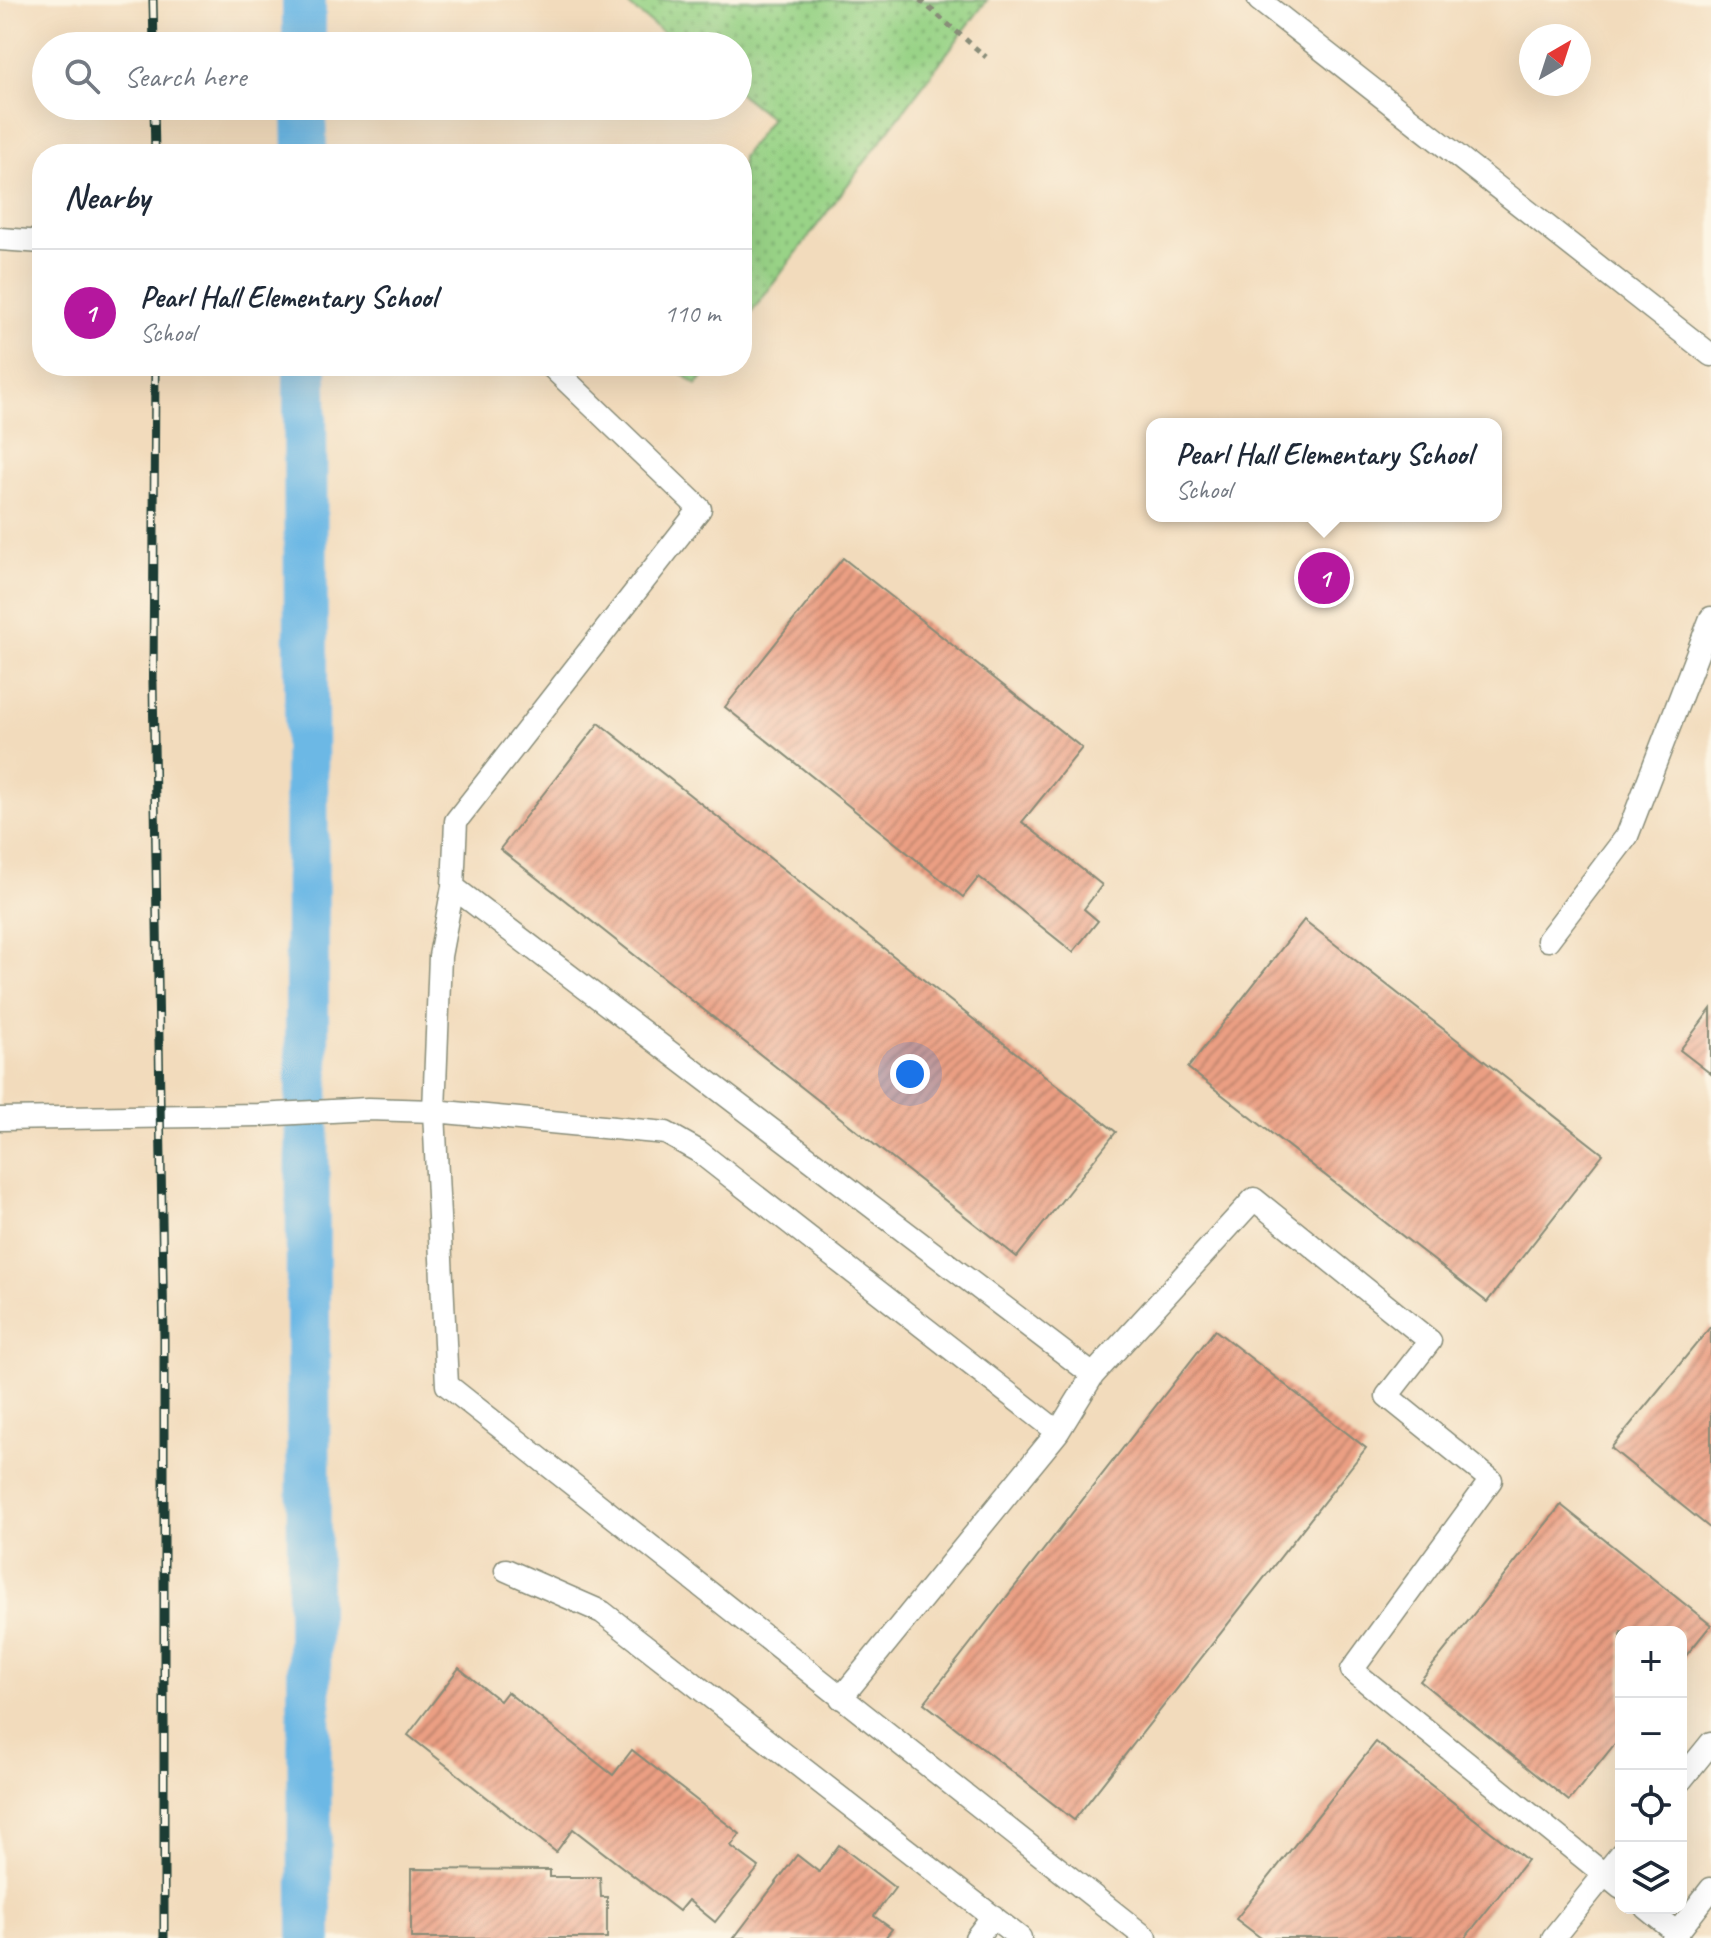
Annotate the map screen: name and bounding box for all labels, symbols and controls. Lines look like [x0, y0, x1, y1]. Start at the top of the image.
north arrow [1519, 24, 1591, 96]
search box [32, 32, 752, 120]
icon: search [60, 54, 104, 98]
text: Search here [124, 57, 246, 95]
text: Nearby [64, 175, 150, 218]
text: Pearl Hall Elementary School [140, 278, 437, 316]
text: 1 [84, 297, 96, 330]
text: 110 m [664, 297, 720, 330]
text: School [140, 316, 196, 349]
popup [1146, 418, 1502, 522]
text: Pearl Hall Elementary School [1176, 435, 1472, 473]
text: School [1176, 473, 1232, 506]
pin: 1 [1298, 548, 1350, 608]
your location [890, 1054, 930, 1094]
map controls [1615, 1626, 1687, 1914]
button: + [1615, 1626, 1687, 1698]
button: − [1615, 1698, 1687, 1770]
button: locate [1615, 1770, 1687, 1842]
button: layers [1615, 1842, 1687, 1914]

